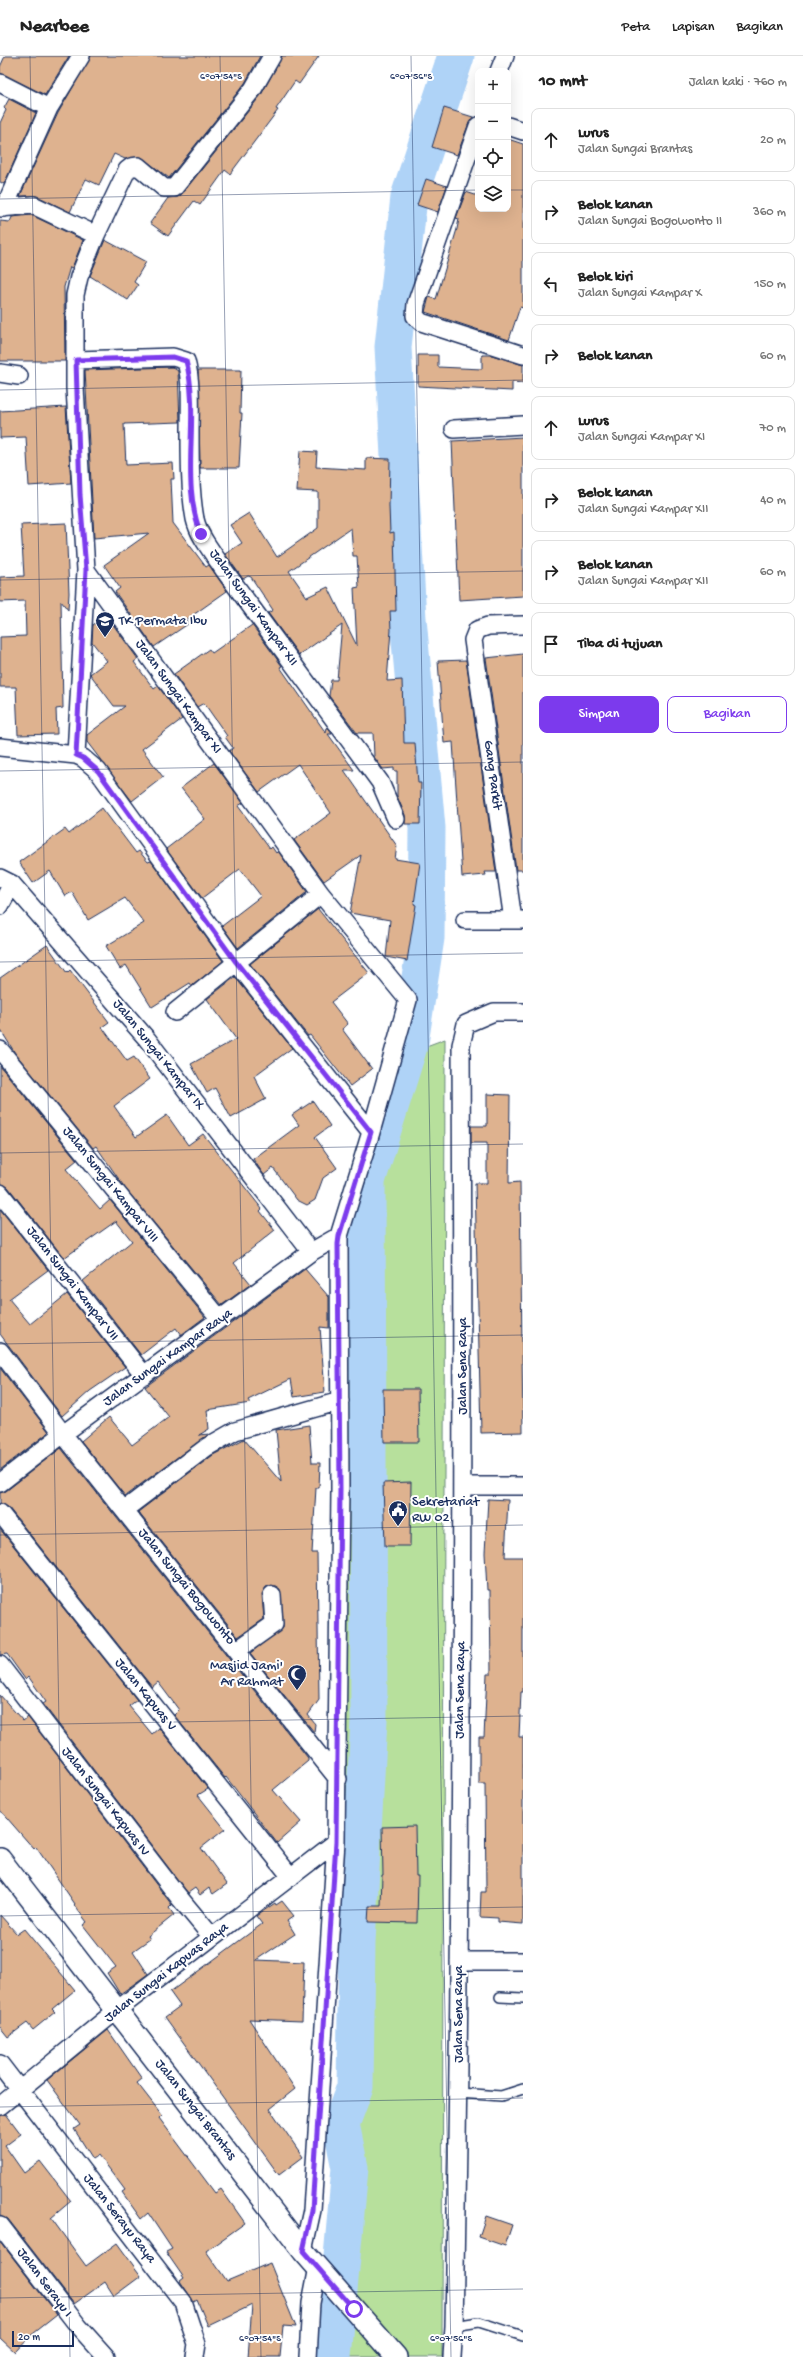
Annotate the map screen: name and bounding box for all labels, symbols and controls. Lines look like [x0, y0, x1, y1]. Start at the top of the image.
text: Nearbee [20, 16, 89, 39]
text: Peta [622, 19, 650, 36]
text: Lapisan [672, 19, 714, 36]
text: Bagikan [736, 19, 783, 36]
map controls [475, 68, 511, 212]
button: + [475, 68, 511, 104]
text: 6°07'54"S [200, 71, 242, 83]
text: 6°07'56"S [390, 71, 432, 83]
text: 10 mnt [539, 72, 587, 92]
text: Jalan kaki · 760 m [689, 75, 787, 90]
button: − [475, 104, 511, 140]
text: Lurus [578, 124, 608, 142]
icon: ahead [540, 129, 562, 151]
text: 20 m [760, 133, 786, 148]
button: locate [475, 140, 511, 176]
text: Jalan Sungai Brantas [578, 142, 692, 157]
button: layers [475, 176, 511, 212]
text: Belok kanan [578, 196, 652, 214]
icon: right [540, 201, 562, 223]
text: 360 m [753, 205, 786, 220]
text: Jalan Sungai Bogowonto II [578, 214, 722, 229]
text: Belok kiri [578, 268, 633, 286]
icon: left [540, 273, 562, 295]
text: 150 m [754, 277, 786, 292]
text: Jalan Sungai Kampar X [578, 286, 702, 301]
icon: right [540, 345, 562, 367]
text: Belok kanan [578, 347, 652, 365]
text: 60 m [760, 349, 786, 364]
text: Lurus [578, 412, 608, 430]
icon: ahead [540, 417, 562, 439]
text: 70 m [760, 421, 786, 436]
text: Jalan Sungai Kampar XI [578, 430, 705, 445]
text: Belok kanan [578, 484, 652, 502]
icon: right [540, 489, 562, 511]
text: 40 m [760, 493, 786, 508]
text: Jalan Sungai Kampar XII [578, 502, 708, 517]
route end [192, 525, 210, 543]
street label: Jalan Sungai Kampar XII [205, 546, 301, 670]
text: Belok kanan [578, 556, 652, 574]
icon: right [540, 561, 562, 583]
text: 60 m [760, 565, 786, 580]
text: Jalan Sungai Kampar XII [578, 574, 708, 589]
school or university icon: TK Permata Ibu [94, 610, 116, 638]
place label: TK Permata Ibu [118, 613, 208, 630]
icon: arrive [540, 633, 562, 655]
text: Tiba di tujuan [578, 635, 662, 653]
street label: Jalan Sungai Kampar XI [131, 637, 225, 757]
button: Simpan [539, 696, 659, 733]
button: Bagikan [667, 696, 787, 733]
street label: Gang Parkit [479, 739, 505, 812]
street label: Jalan Sungai Kampar IX [108, 996, 208, 1114]
street label: Jalan Sungai Kampar VIII [58, 1124, 162, 1246]
street label: Jalan Sungai Kampar VII [22, 1223, 122, 1345]
street label: Jalan Sungai Kampar Raya [100, 1305, 237, 1411]
street label: Jalan Sena Raya [455, 1316, 472, 1415]
place label: Sekretariat RW 02 [412, 1494, 480, 1527]
public building icon: Sekretariat RW 02 [387, 1499, 409, 1527]
street label: Jalan Sungai Bogowonto [134, 1525, 238, 1649]
street label: Jalan Sena Raya [452, 1640, 470, 1739]
street label: Jalan Kapuas V [110, 1655, 180, 1735]
place label: Masjid Jami' Ar Rahmat [210, 1658, 284, 1691]
mosque icon: Masjid Jami' Ar Rahmat [286, 1663, 308, 1691]
street label: Jalan Sungai Kapuas IV [57, 1744, 153, 1860]
street label: Jalan Sungai Kapuas Raya [102, 1919, 233, 2027]
street label: Jalan Sena Raya [451, 1964, 468, 2063]
street label: Jalan Sungai Brantas [150, 2056, 240, 2164]
street label: Jalan Serayu Raya [79, 2171, 160, 2268]
street label: Jalan Serayu I [12, 2245, 76, 2321]
route start [345, 2300, 363, 2318]
scale bar [12, 2329, 74, 2348]
text: 20 m [18, 2332, 40, 2344]
text: 6°07'54"S [239, 2333, 281, 2345]
text: 6°07'56"S [430, 2333, 472, 2345]

